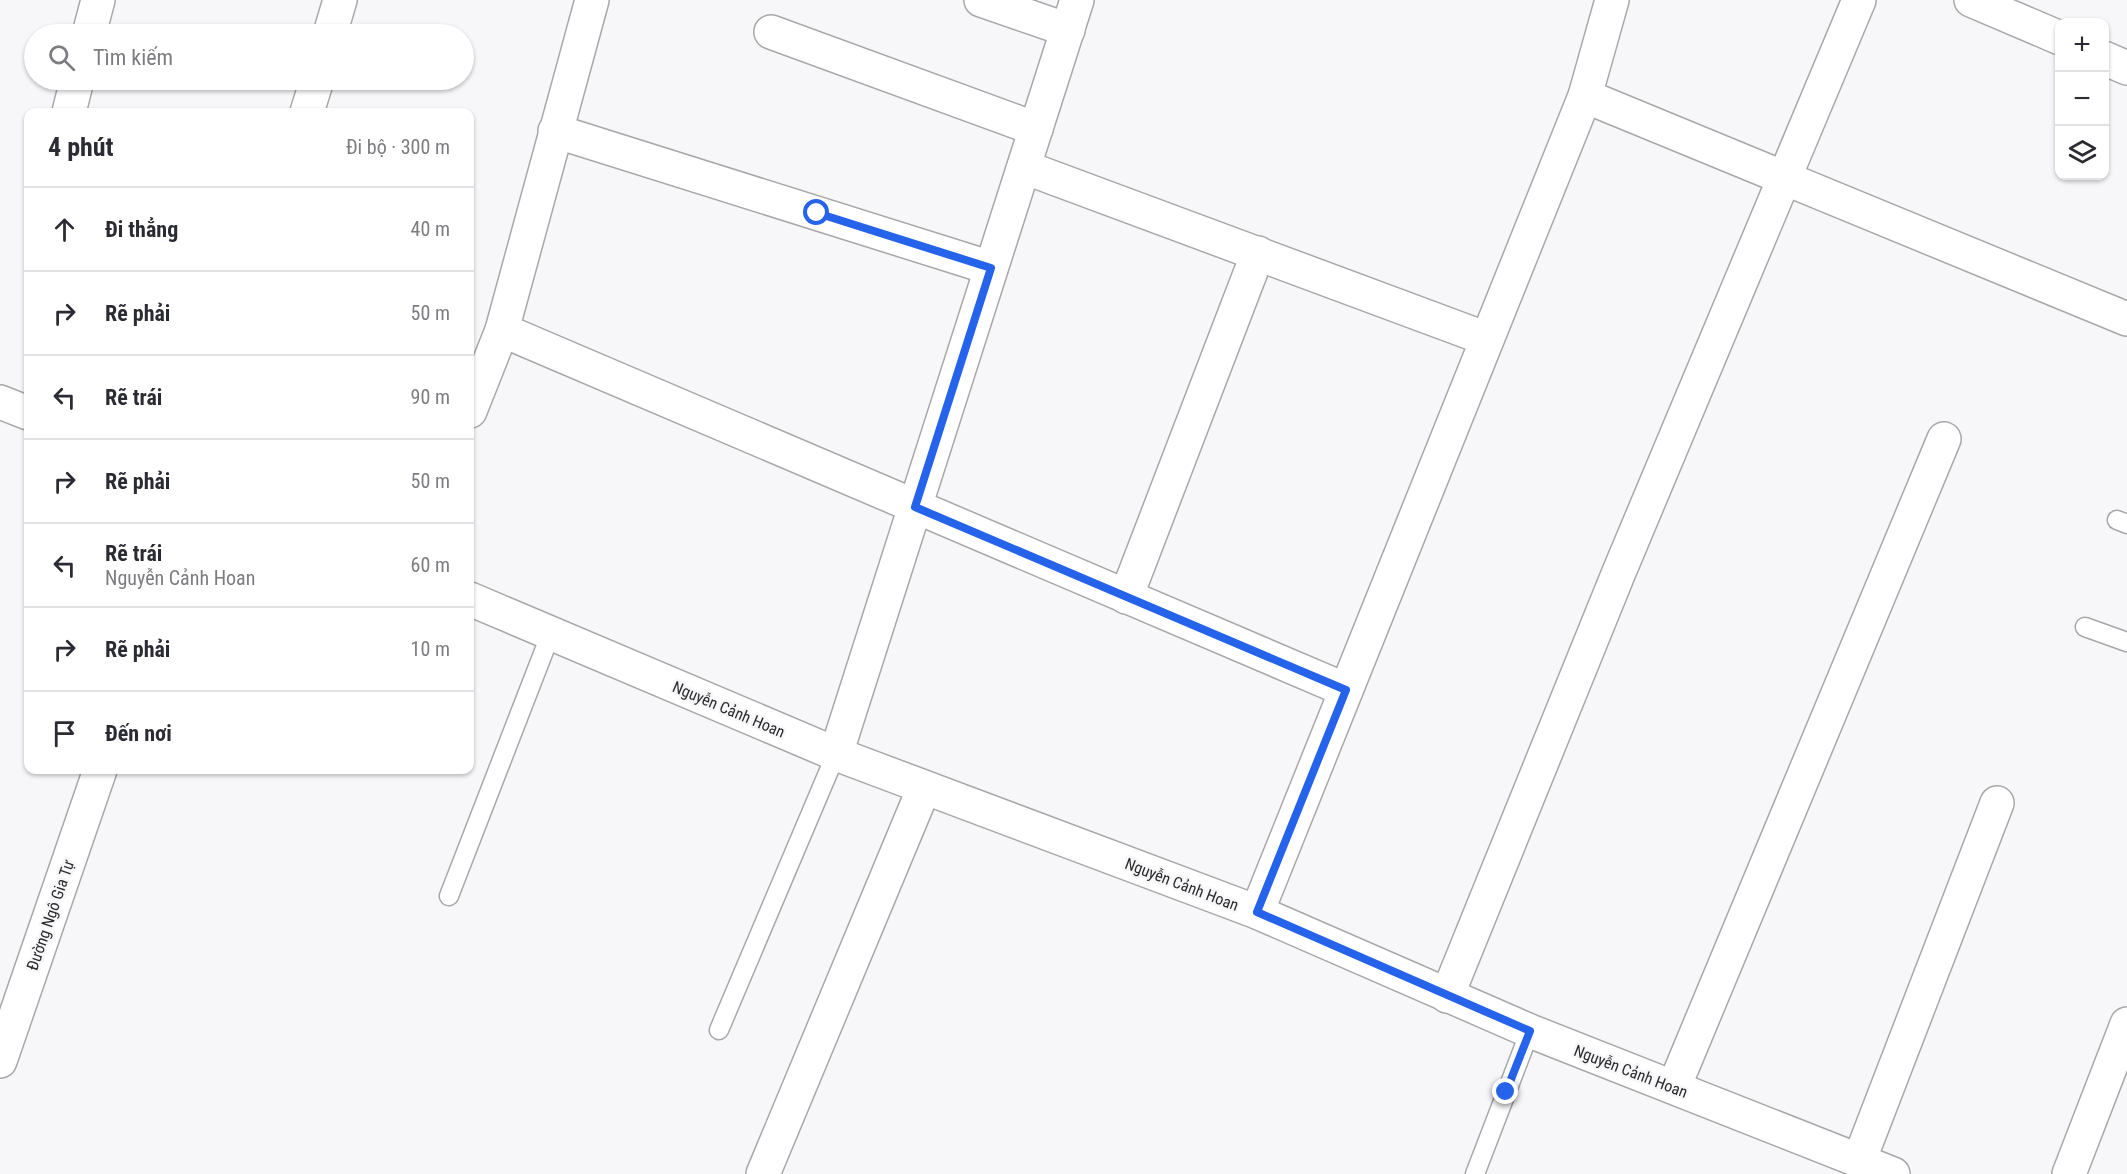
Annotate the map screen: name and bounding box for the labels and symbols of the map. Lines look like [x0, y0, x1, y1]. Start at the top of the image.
route start [803, 199, 829, 225]
street label: Nguyễn Cảnh Hoan [670, 677, 788, 742]
street label: Nguyễn Cảnh Hoan [1122, 854, 1241, 915]
street label: Đường Ngô Gia Tự [23, 857, 78, 973]
street label: Nguyễn Cảnh Hoan [1571, 1041, 1690, 1102]
route end [1492, 1078, 1518, 1104]

